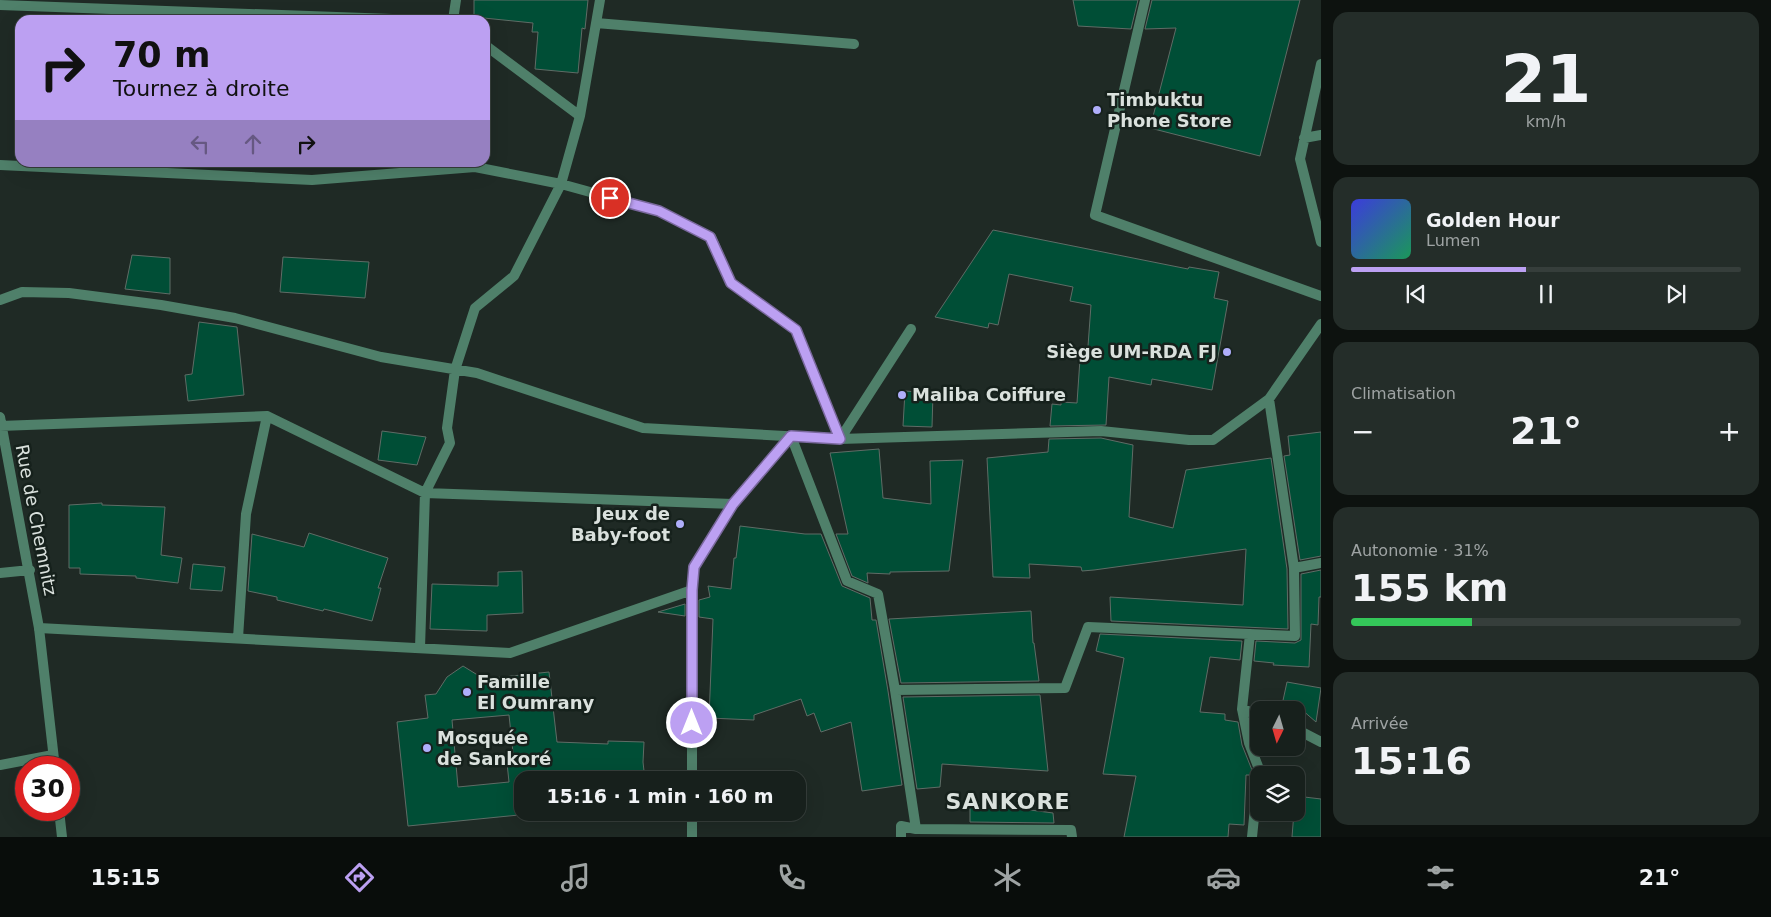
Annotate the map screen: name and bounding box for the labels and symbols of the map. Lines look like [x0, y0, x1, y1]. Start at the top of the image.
place label: Timbuktu Phone Store [1107, 89, 1232, 131]
marker: Timbuktu Phone Store [1091, 104, 1103, 116]
pin [589, 177, 631, 219]
place label: Siège UM-RDA FJ [1046, 341, 1217, 362]
marker: Siège UM-RDA FJ [1221, 346, 1233, 358]
place label: Maliba Coiffure [912, 384, 1066, 405]
marker: Maliba Coiffure [896, 389, 908, 401]
street label: Rue de Chemnitz [12, 442, 61, 597]
place label: Jeux de Baby-foot [571, 503, 670, 545]
marker: Jeux de Baby-foot [674, 518, 686, 530]
place label: Famille El Oumrany [477, 671, 594, 713]
marker: Famille El Oumrany [461, 686, 473, 698]
position arrow [665, 696, 717, 748]
north arrow [1250, 701, 1305, 756]
place label: Mosquée de Sankoré [437, 727, 551, 769]
marker: Mosquée de Sankoré [421, 742, 433, 754]
speed limit sign: 30 [15, 756, 80, 821]
district label: SANKORE [945, 789, 1071, 814]

